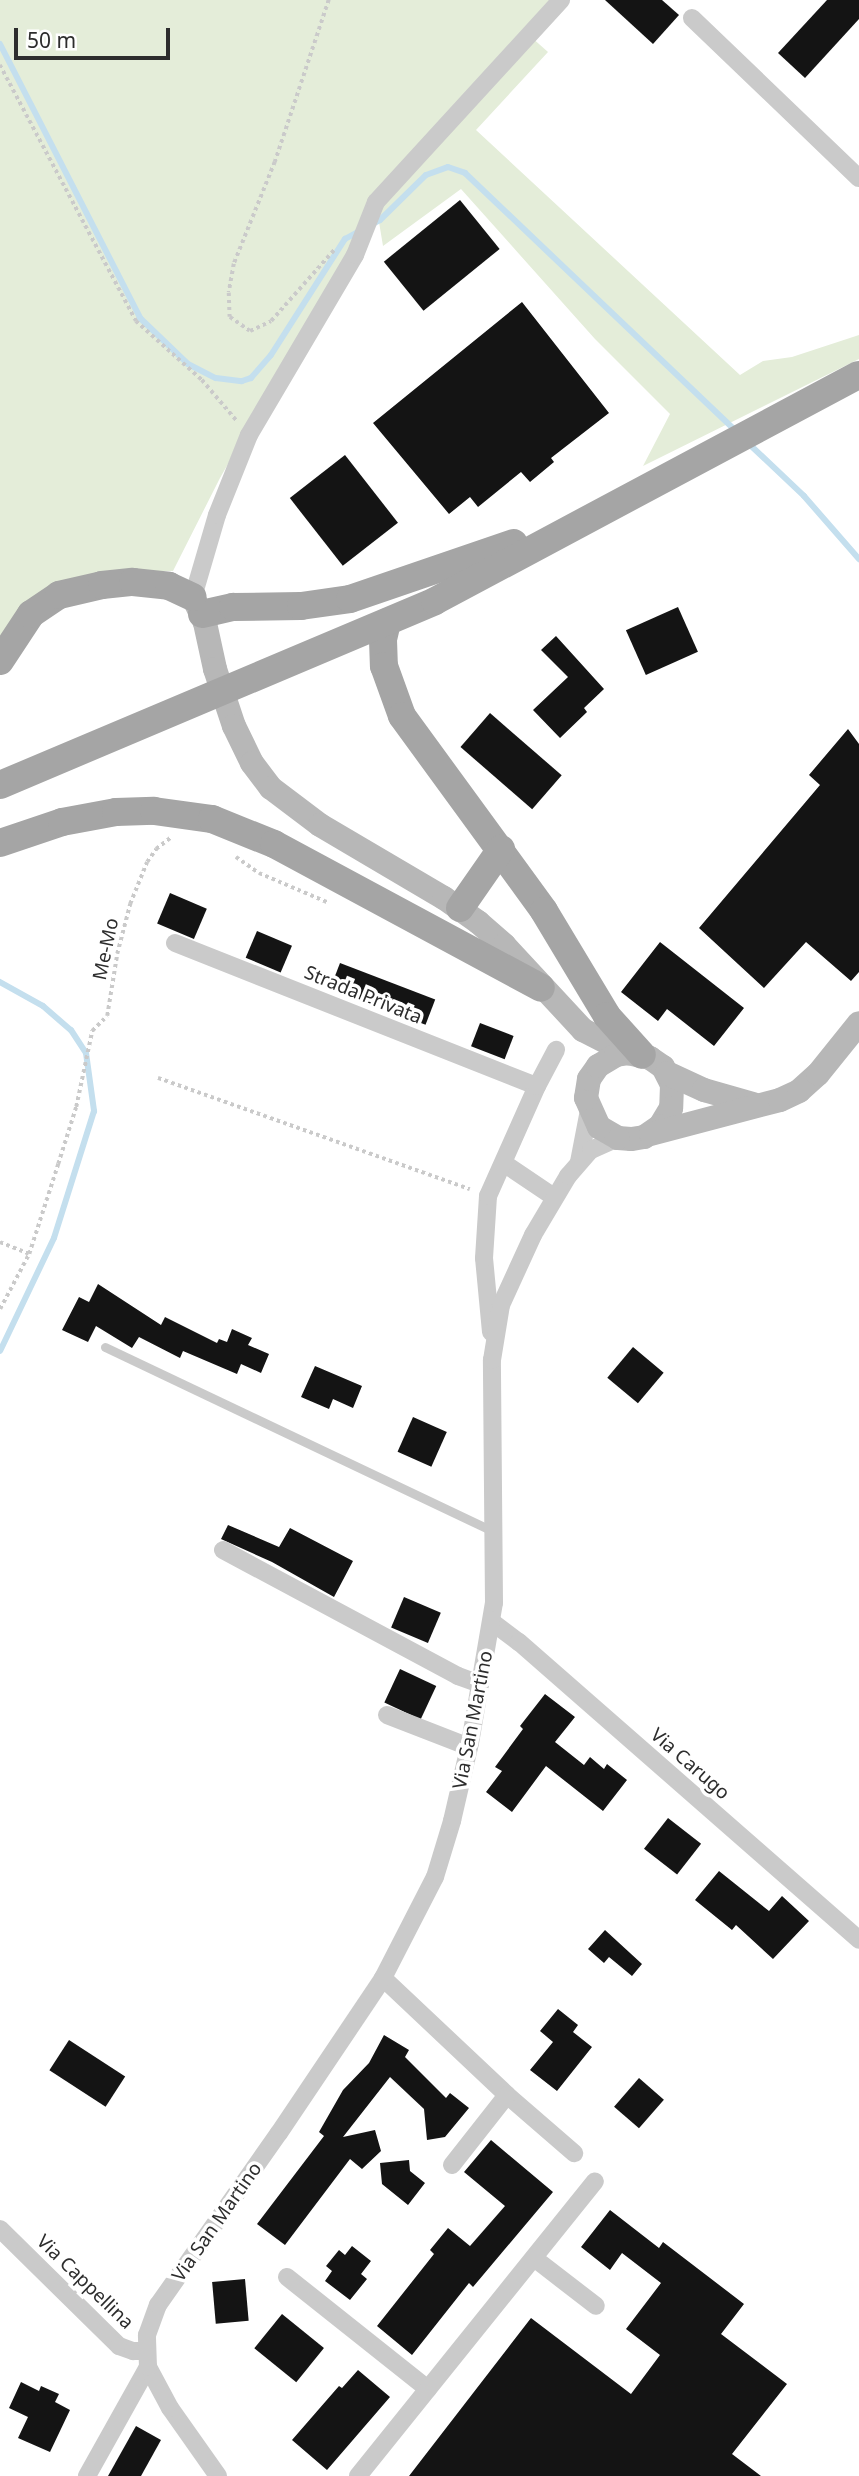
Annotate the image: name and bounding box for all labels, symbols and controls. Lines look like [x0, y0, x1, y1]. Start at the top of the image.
scale bar [18, 14, 173, 58]
text: 50 m [27, 26, 76, 54]
street label: Me-Mo [88, 916, 124, 982]
street label: Strada Privata [301, 961, 425, 1029]
street label: Via San Martino [448, 1649, 498, 1791]
street label: Via Carugo [646, 1723, 734, 1805]
street label: Via San Martino [167, 2158, 267, 2286]
street label: Via Cappellina [32, 2230, 138, 2334]

